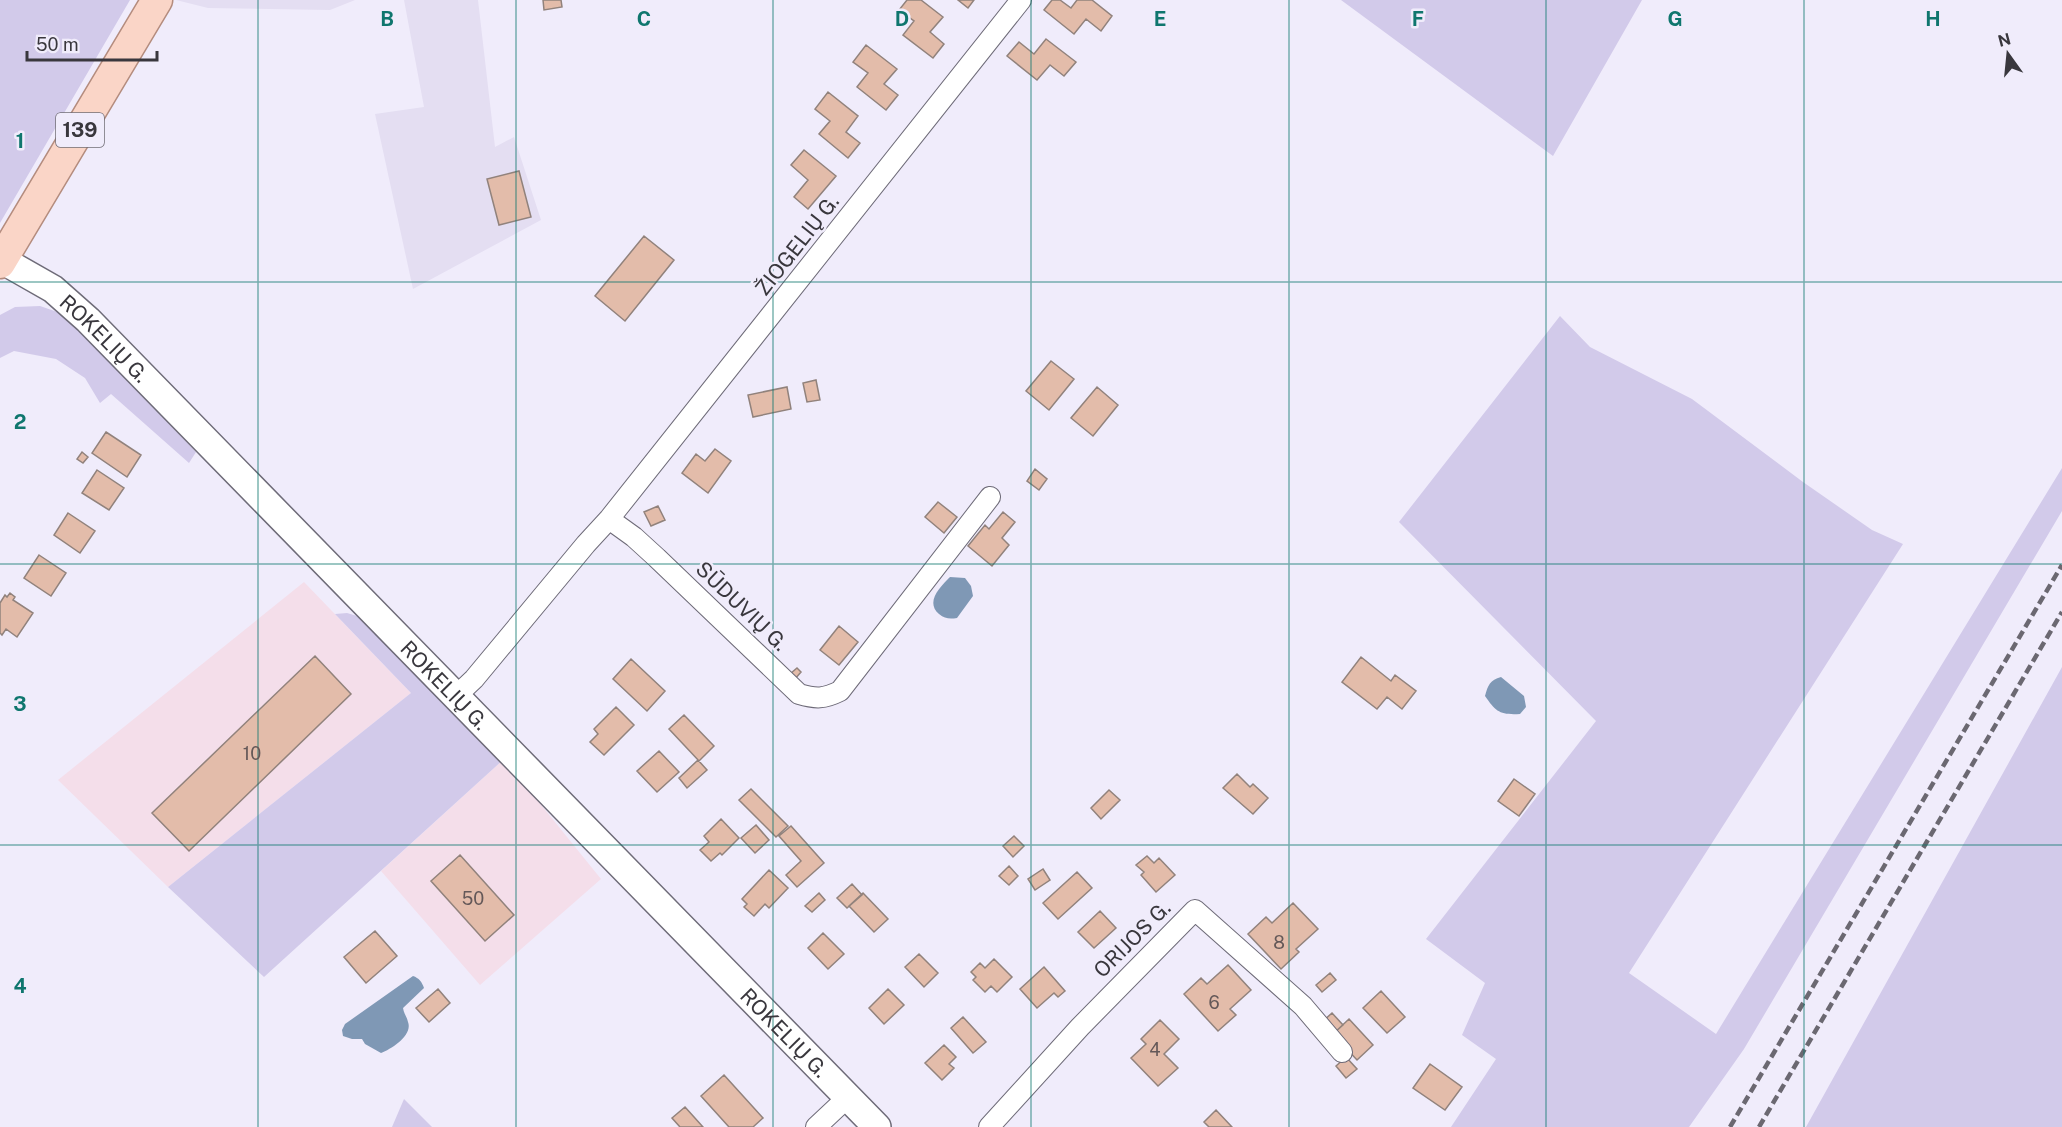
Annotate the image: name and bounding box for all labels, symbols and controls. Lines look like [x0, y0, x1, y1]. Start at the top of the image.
text: B [380, 7, 394, 31]
text: C [637, 7, 651, 31]
text: D [895, 7, 909, 31]
text: E [1154, 7, 1166, 31]
text: F [1412, 7, 1424, 31]
text: G [1667, 7, 1683, 31]
text: H [1925, 7, 1941, 31]
scale bar [27, 24, 158, 62]
north arrow [1978, 24, 2038, 84]
text: N [1996, 29, 2013, 51]
text: 50 m [36, 34, 79, 55]
road number: 139 [56, 113, 104, 147]
text: 1 [16, 129, 24, 153]
street label: ŽIOGELIŲ G. [750, 190, 844, 300]
street label: ROKELIŲ G. [55, 289, 154, 387]
text: 2 [14, 410, 26, 434]
street label: SŪDUVIŲ G. [691, 556, 793, 656]
street label: ROKELIŲ G. [396, 635, 494, 735]
text: 3 [13, 692, 27, 716]
house number: 10 [243, 743, 261, 764]
house number: 50 [462, 888, 484, 909]
street label: ORIJOS G. [1088, 895, 1176, 983]
house number: 8 [1273, 932, 1285, 953]
text: 4 [13, 974, 27, 998]
street label: ROKELIŲ G. [736, 983, 834, 1082]
house number: 6 [1208, 992, 1220, 1013]
house number: 4 [1149, 1039, 1161, 1060]

